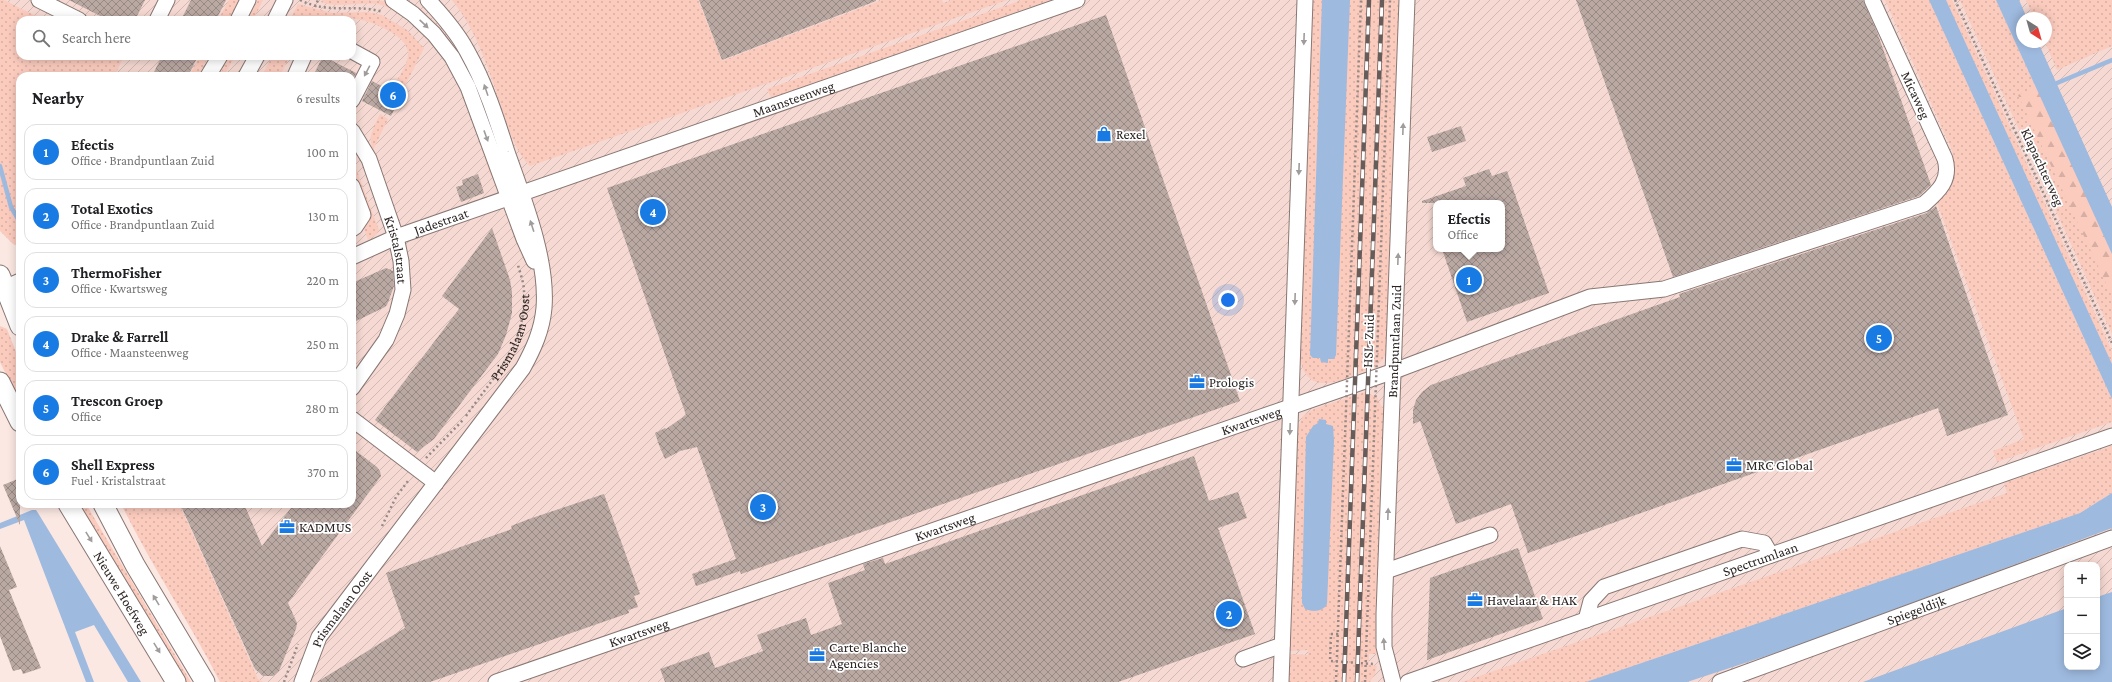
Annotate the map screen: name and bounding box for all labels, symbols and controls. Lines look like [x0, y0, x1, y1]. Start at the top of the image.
north arrow [2016, 12, 2052, 48]
search box [16, 16, 356, 60]
one-way arrow [419, 19, 429, 28]
icon: search [30, 27, 52, 49]
text: Search here [62, 30, 131, 46]
one-way arrow [1301, 33, 1307, 46]
one-way arrow [364, 65, 371, 77]
street label: Micaweg [1898, 69, 1934, 122]
street label: Maansteenweg [750, 77, 836, 120]
pin: 6 [380, 80, 406, 110]
one-way arrow [483, 83, 489, 95]
text: Nearby [32, 89, 84, 108]
text: 6 results [296, 91, 340, 106]
one-way arrow [1399, 123, 1406, 135]
shop icon: Rexel [1095, 125, 1113, 143]
place label: Rexel [1116, 126, 1146, 142]
street label: Klapachterweg [2018, 126, 2068, 209]
one-way arrow [483, 130, 489, 142]
text: Efectis [71, 137, 114, 153]
text: 1 [44, 145, 48, 160]
text: 100 m [307, 145, 339, 160]
text: Office · Brandpuntlaan Zuid [71, 153, 215, 168]
one-way arrow [1296, 163, 1303, 175]
pin: 4 [640, 197, 666, 227]
popup [1433, 200, 1505, 252]
text: Total Exotics [71, 201, 153, 217]
street label: Jadestraat [410, 204, 471, 239]
text: 2 [43, 209, 49, 224]
text: 130 m [308, 209, 339, 224]
text: Efectis [1448, 211, 1490, 227]
street label: Kristalstraat [381, 214, 411, 285]
text: Office · Brandpuntlaan Zuid [71, 217, 215, 232]
one-way arrow [529, 220, 535, 232]
text: Office [1448, 227, 1478, 242]
one-way arrow [1394, 253, 1401, 265]
text: ThermoFisher [71, 265, 162, 281]
pin: 1 [1456, 265, 1482, 295]
text: 3 [43, 273, 49, 288]
text: 220 m [306, 273, 339, 288]
text: Office · Kwartsweg [71, 281, 167, 296]
street label: Brandpuntlaan Zuid [1384, 284, 1404, 398]
your location [1218, 290, 1238, 310]
one-way arrow [1292, 293, 1298, 306]
street label: Prismalaan Oost [487, 294, 532, 384]
street label: HSL-Zuid [1359, 313, 1377, 368]
pin: 5 [1866, 323, 1892, 353]
text: Drake & Farrell [71, 329, 168, 345]
text: 4 [42, 337, 50, 352]
text: 250 m [306, 337, 339, 352]
text: Office · Maansteenweg [71, 345, 189, 360]
office icon: Prologis [1188, 373, 1206, 391]
place label: Prologis [1209, 374, 1254, 390]
text: Trescon Groep [71, 393, 163, 409]
text: 5 [43, 401, 49, 416]
text: 280 m [306, 401, 339, 416]
street label: Kwartsweg [1219, 403, 1283, 438]
text: Office [71, 409, 102, 424]
one-way arrow [1287, 423, 1294, 435]
office icon: MRC Global [1725, 456, 1743, 474]
text: Shell Express [71, 457, 155, 473]
place label: MRC Global [1746, 457, 1813, 473]
text: 6 [42, 465, 50, 480]
text: 370 m [307, 465, 339, 480]
text: Fuel · Kristalstraat [71, 473, 166, 488]
pin: 3 [750, 492, 776, 522]
one-way arrow [1385, 507, 1391, 520]
street label: Kwartsweg [913, 509, 977, 544]
office icon: KADMUS [278, 518, 296, 536]
place label: KADMUS [299, 519, 352, 535]
one-way arrow [85, 531, 92, 543]
street label: Spectrumlaan [1720, 538, 1800, 579]
street label: Nieuwe Hoefweg [91, 548, 153, 638]
map controls [2064, 562, 2100, 670]
button: + [2064, 562, 2100, 598]
street label: Prismalaan Oost [308, 567, 375, 649]
office icon: Havelaar & HAK [1466, 591, 1484, 609]
place label: Havelaar & HAK [1487, 592, 1578, 608]
street label: Spiegeldijk [1885, 592, 1948, 628]
one-way arrow [153, 594, 160, 606]
button: − [2064, 598, 2100, 634]
pin: 2 [1216, 599, 1242, 629]
street label: Kwartsweg [607, 615, 671, 650]
button: layers [2064, 634, 2100, 670]
one-way arrow [1381, 638, 1388, 650]
place label: Carte Blanche Agencies [829, 639, 907, 671]
one-way arrow [153, 642, 160, 654]
office icon: Carte Blanche Agencies [808, 646, 826, 664]

